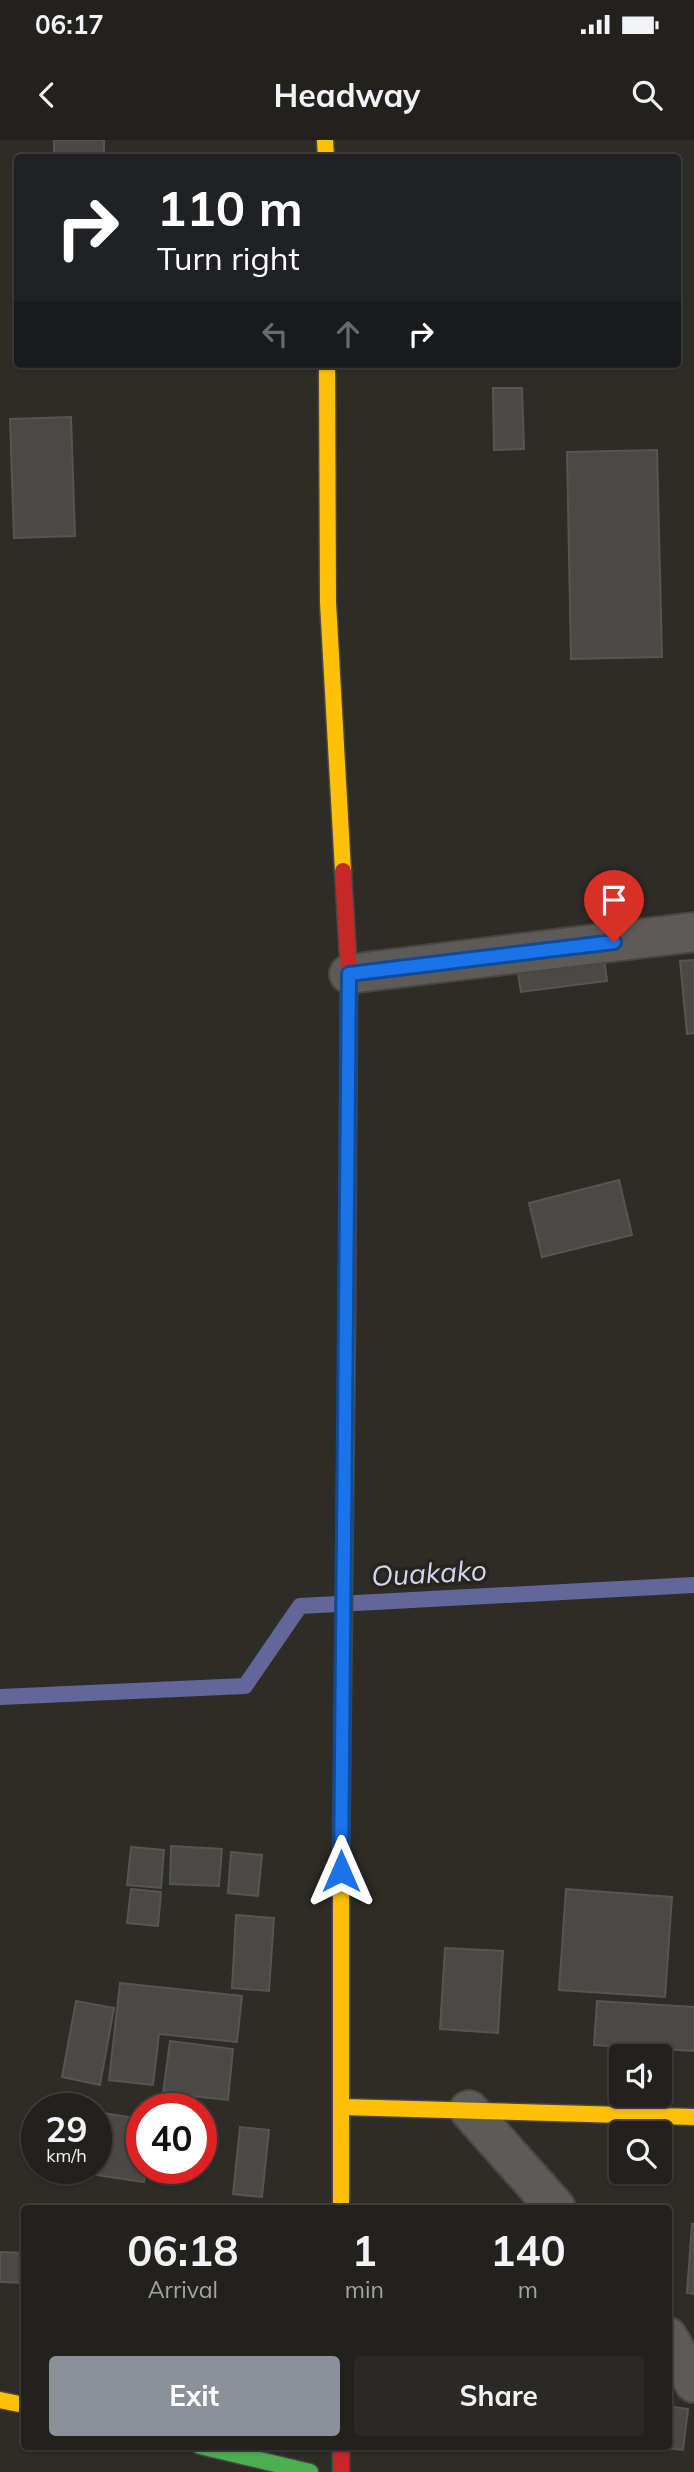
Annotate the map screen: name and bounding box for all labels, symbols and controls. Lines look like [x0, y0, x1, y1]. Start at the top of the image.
text: 06:17 [35, 8, 104, 41]
text: Headway [274, 75, 420, 115]
icon: back [28, 76, 66, 114]
icon: search [628, 76, 666, 114]
text: 110 m [157, 177, 303, 238]
icon: right [42, 182, 133, 273]
text: Turn right [157, 238, 300, 278]
icon: left [256, 315, 294, 353]
icon: ahead [329, 315, 367, 353]
icon: right [402, 315, 440, 353]
pin [584, 870, 644, 942]
icon: arrive [595, 881, 633, 919]
water label: Ouakako [370, 1552, 488, 1593]
position arrow [304, 1834, 378, 1908]
map controls [609, 2044, 672, 2184]
button: sound [609, 2044, 672, 2107]
speed limit sign: 40 [126, 2093, 217, 2184]
text: 29 [45, 2107, 88, 2151]
button: search [609, 2121, 672, 2184]
text: km/h [46, 2144, 87, 2167]
text: 06:18 [127, 2224, 238, 2277]
text: 1 [352, 2224, 377, 2277]
text: 140 [490, 2224, 566, 2277]
text: Arrival [148, 2275, 218, 2304]
text: min [345, 2275, 384, 2304]
text: m [518, 2275, 538, 2304]
button: Exit [49, 2356, 340, 2436]
button: Share [354, 2356, 644, 2436]

